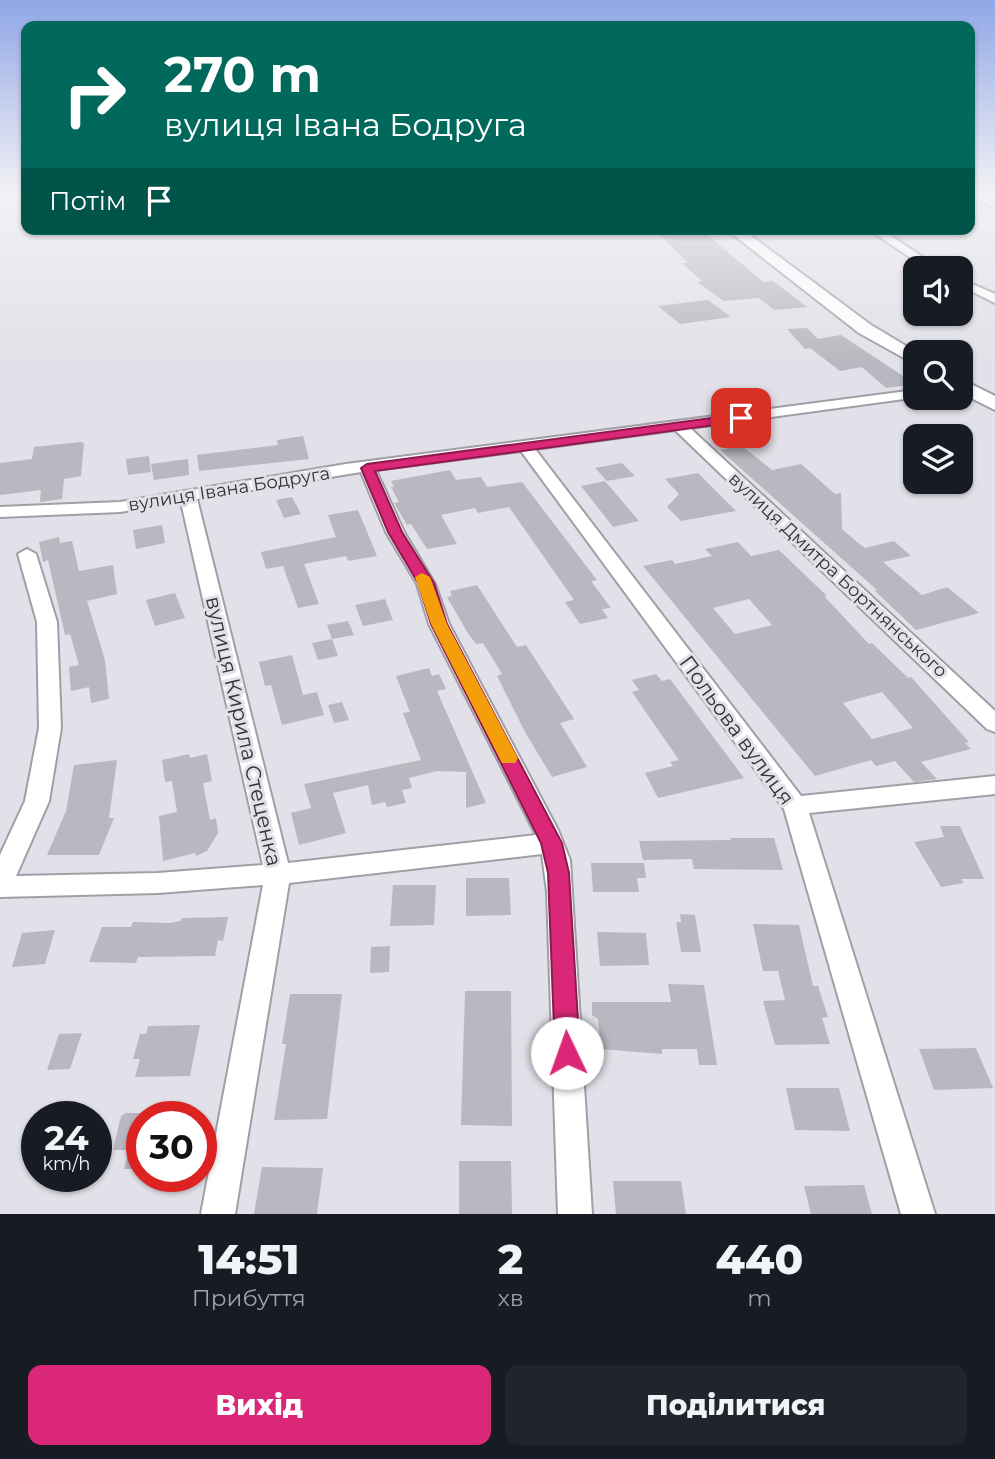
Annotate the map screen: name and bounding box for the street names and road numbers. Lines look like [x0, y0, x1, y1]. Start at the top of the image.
street label: вулиця Івана Бодруга [127, 462, 331, 516]
street label: вулиця Дмитра Бортнянського [724, 468, 952, 682]
street label: вулиця Кирила Стеценка [201, 594, 287, 868]
street label: Польова вулиця [674, 650, 800, 810]

